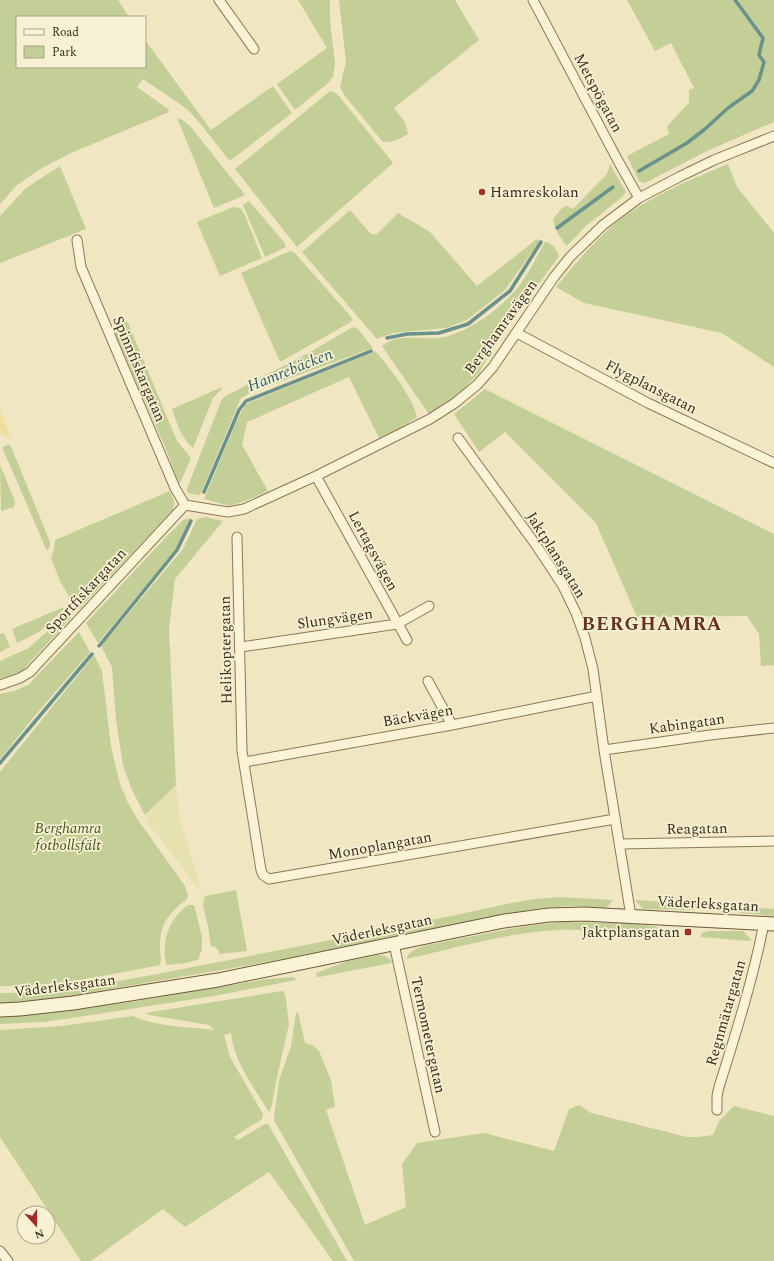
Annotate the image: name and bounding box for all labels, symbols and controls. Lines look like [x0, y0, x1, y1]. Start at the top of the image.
legend [16, 16, 146, 68]
text: Road [52, 23, 79, 42]
text: Park [52, 43, 77, 62]
street label: Metspögatan [567, 49, 629, 137]
place label: Hamreskolan [490, 181, 579, 204]
marker: Hamreskolan [477, 187, 487, 197]
street label: Berghamravägen [459, 275, 543, 379]
street label: Spinnfiskargatan [106, 312, 172, 426]
water label: Hamrebäcken [244, 342, 337, 398]
street label: Flygplansgatan [601, 354, 701, 420]
street label: Lertagsvägen [342, 507, 404, 596]
street label: Jaktplansgatan [520, 507, 592, 603]
street label: Sportfiskargatan [40, 543, 132, 639]
street label: Helikoptergatan [214, 595, 238, 704]
street label: Slungvägen [296, 602, 375, 636]
district label: BERGHAMRA [582, 610, 722, 639]
street label: Bäckvägen [381, 698, 455, 734]
street label: Kabingatan [648, 707, 727, 741]
park label: Berghamra fotbollsfält [33, 817, 102, 857]
street label: Reagatan [666, 817, 728, 841]
street label: Monoplangatan [326, 826, 434, 866]
street label: Väderleksgatan [656, 890, 760, 918]
street label: Väderleksgatan [330, 908, 435, 952]
place label: Jaktplansgatan [582, 921, 680, 944]
marker: Jaktplansgatan [683, 927, 693, 937]
street label: Regnmätargatan [700, 957, 752, 1069]
street label: Väderleksgatan [13, 968, 117, 1004]
street label: Termometergatan [404, 974, 452, 1096]
north arrow [16, 1205, 56, 1245]
text: N [32, 1224, 47, 1243]

